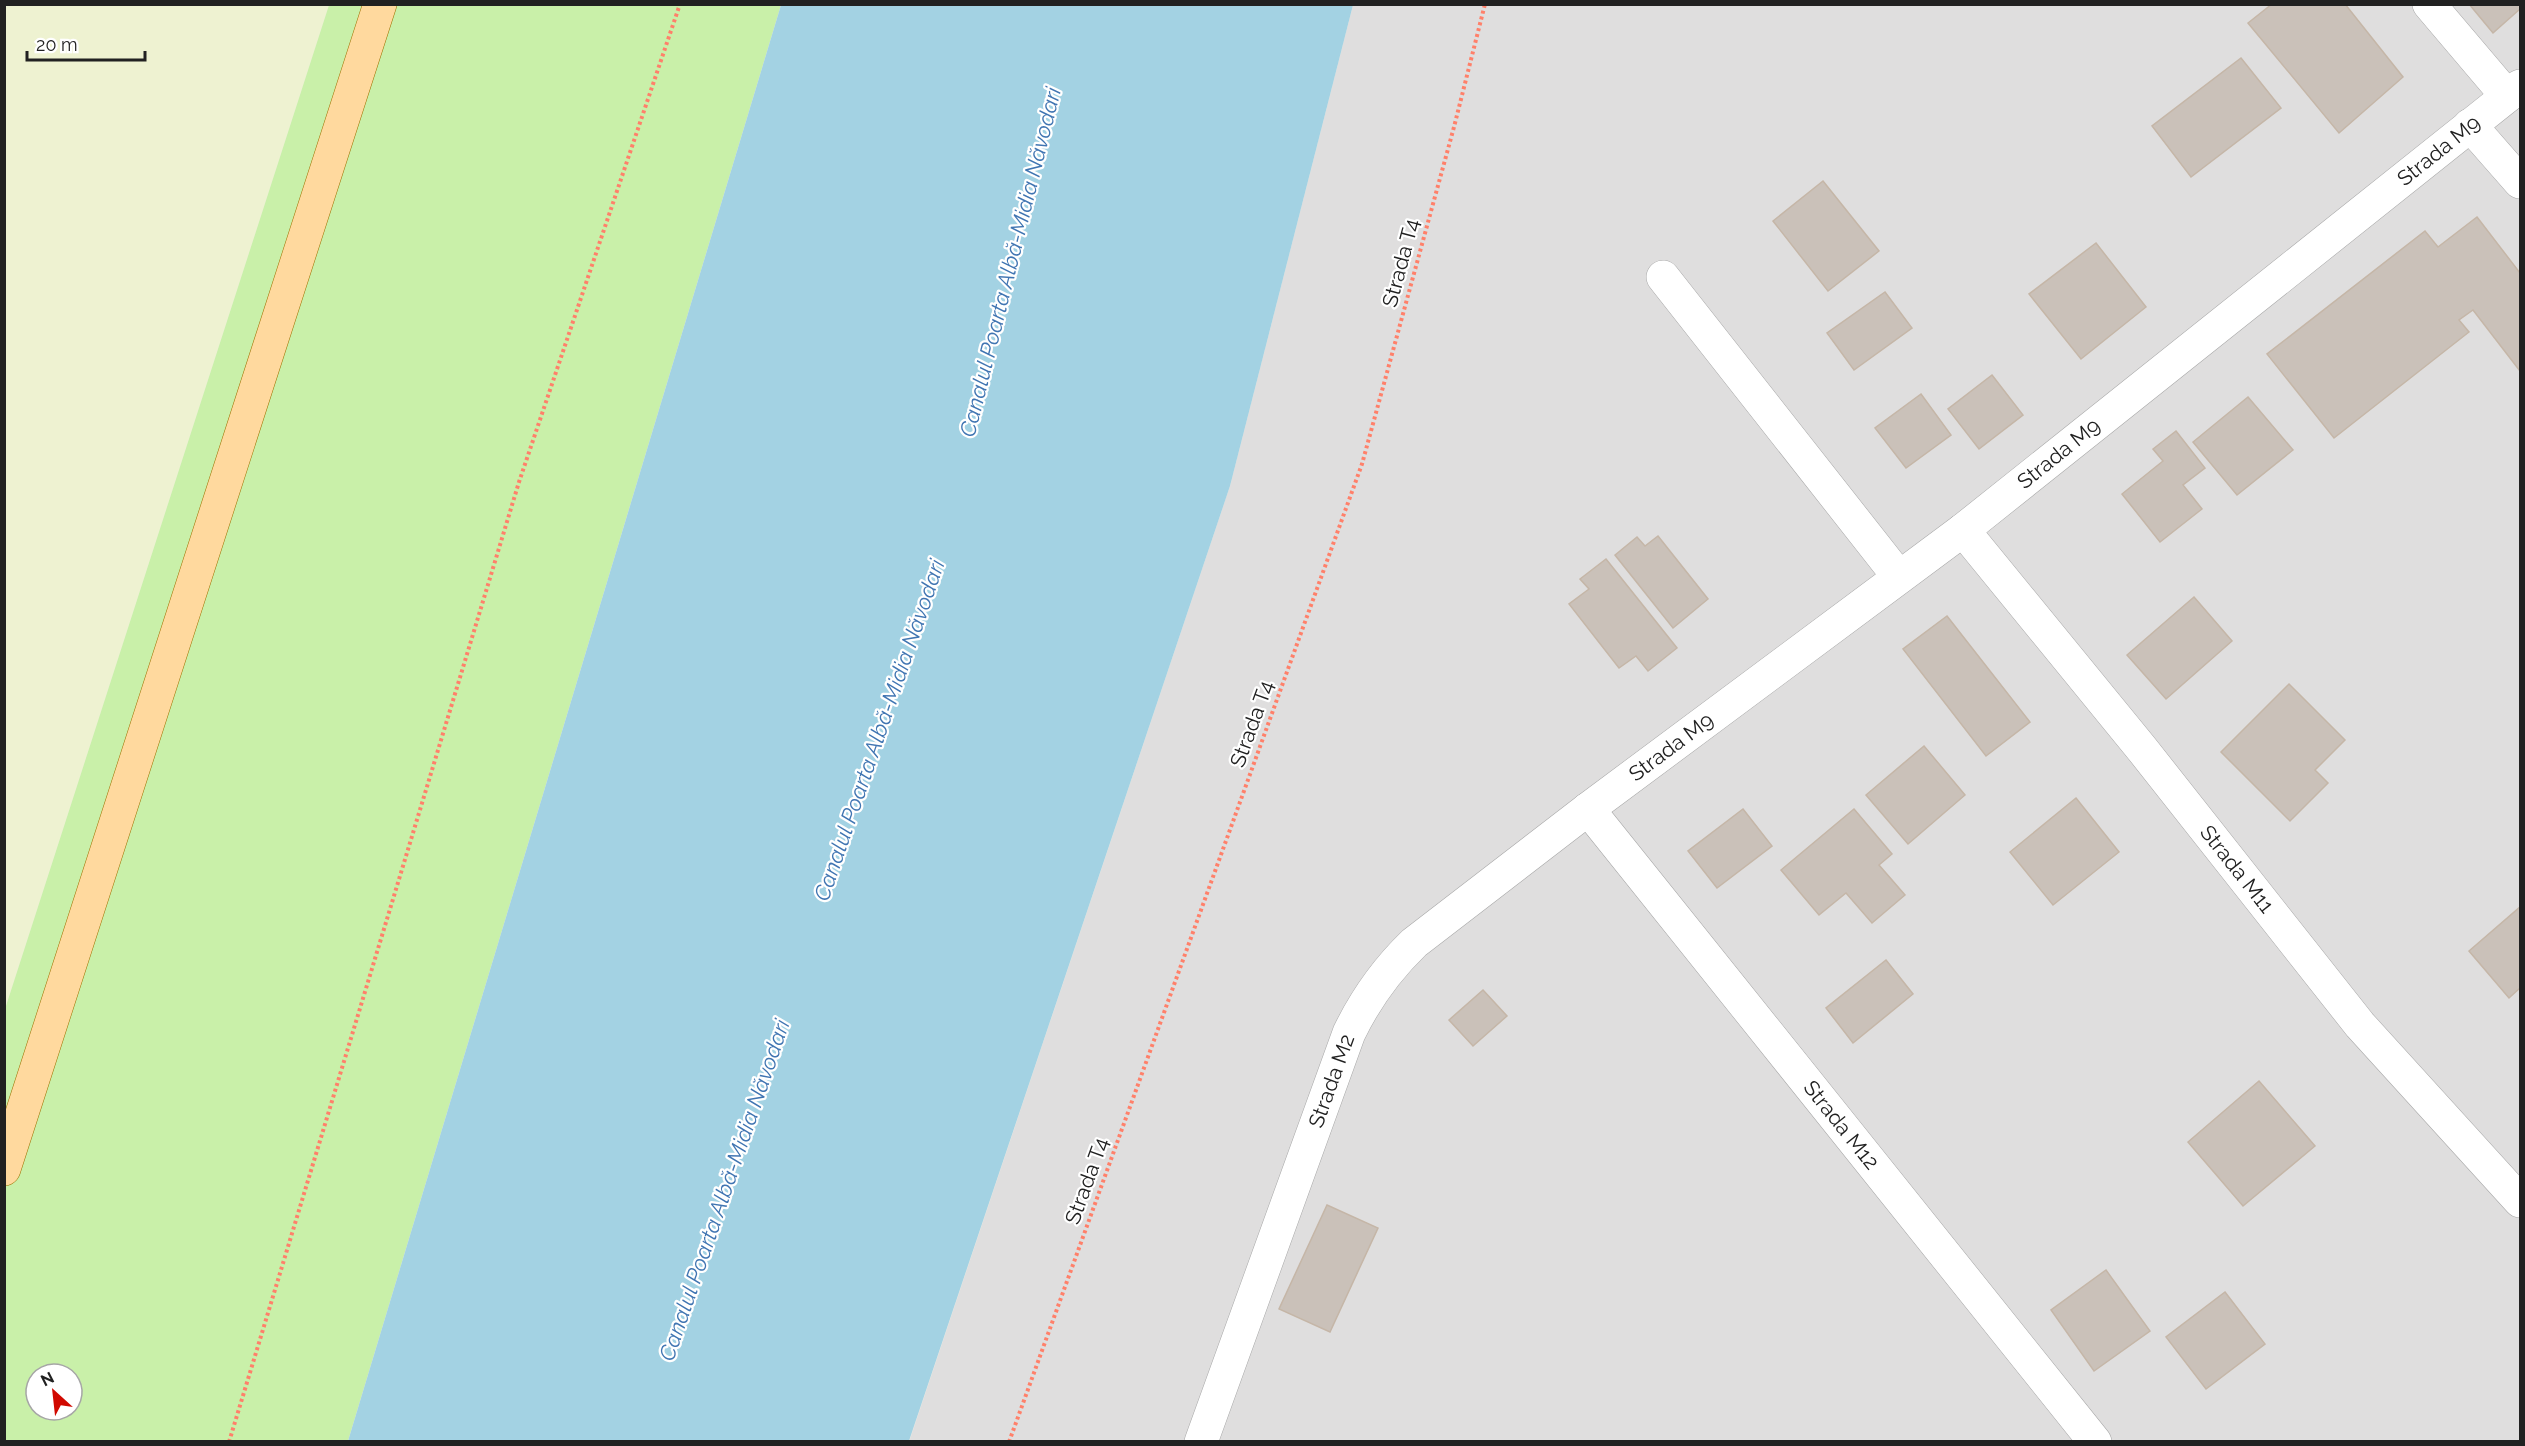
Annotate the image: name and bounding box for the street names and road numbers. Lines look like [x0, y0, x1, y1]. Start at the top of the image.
street label: Strada M9 [2392, 110, 2485, 191]
street label: Strada T4 [1377, 216, 1424, 310]
street label: Strada M9 [2012, 413, 2105, 494]
street label: Strada T4 [1224, 677, 1279, 770]
street label: Strada M9 [1624, 707, 1718, 786]
street label: Strada M11 [2195, 820, 2280, 918]
street label: Strada M2 [1303, 1031, 1360, 1131]
street label: Strada M12 [1798, 1075, 1885, 1174]
street label: Strada T4 [1059, 1134, 1114, 1227]

